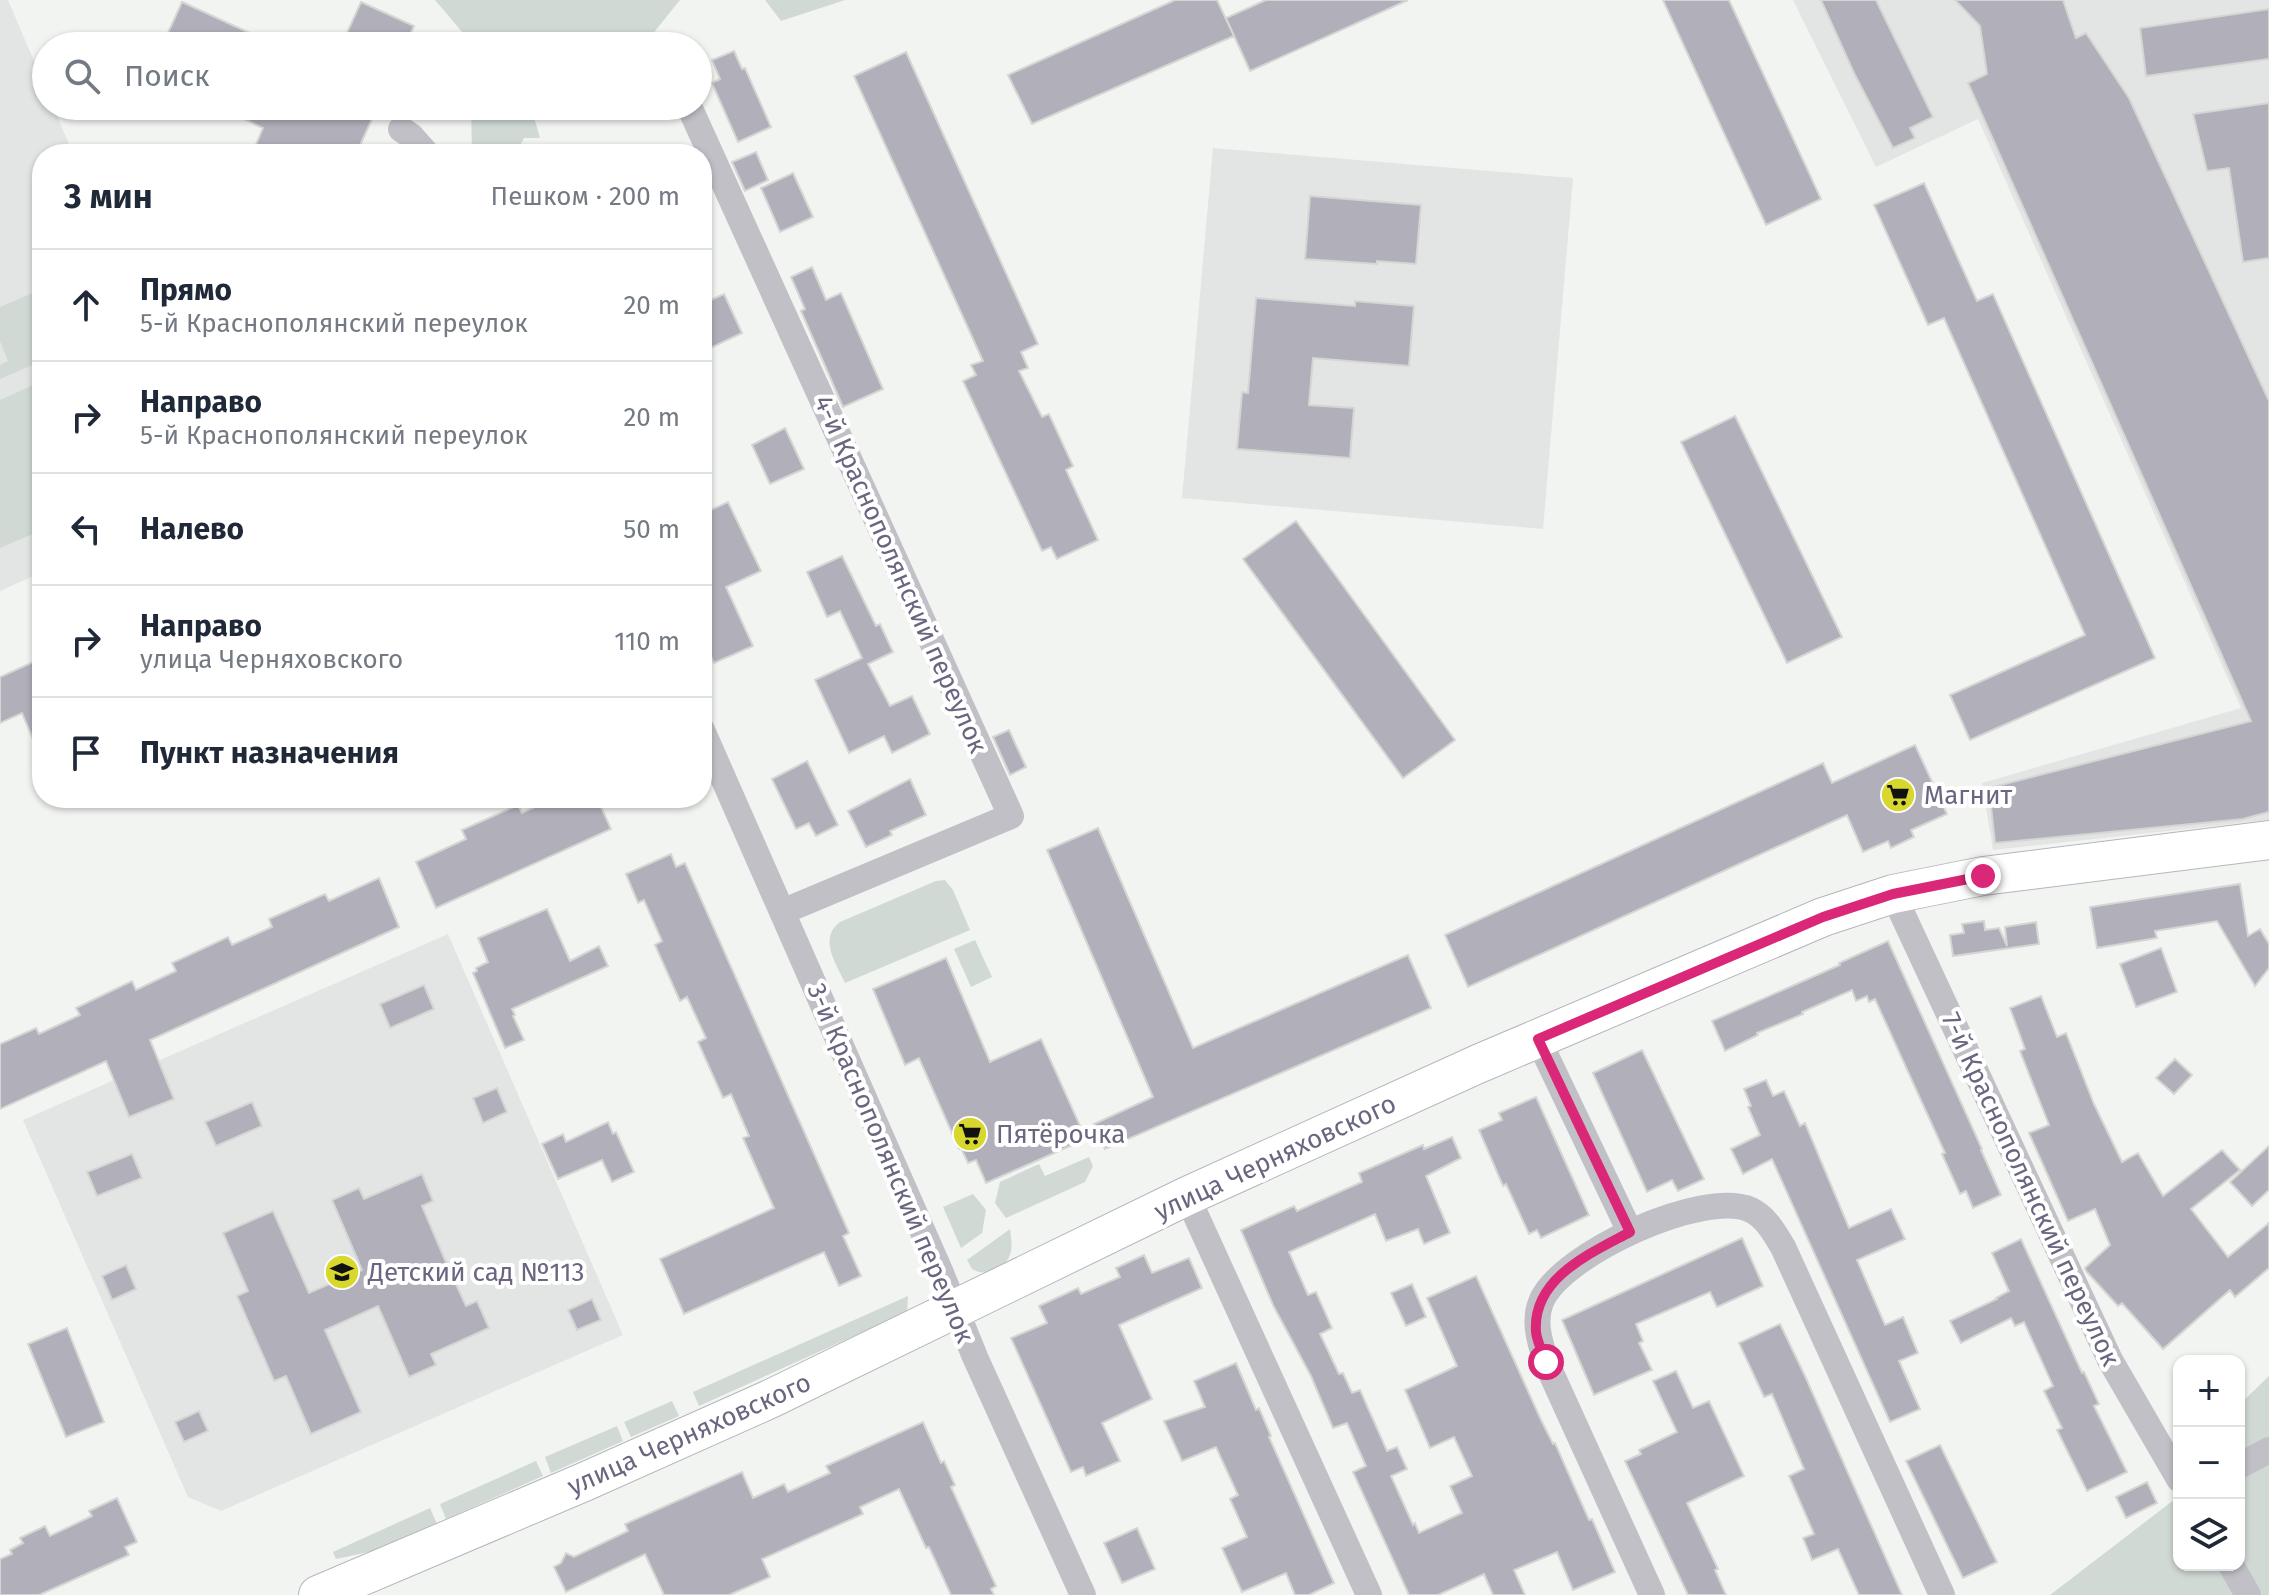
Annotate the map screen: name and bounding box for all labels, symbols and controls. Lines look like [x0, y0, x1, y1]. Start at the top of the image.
search box [32, 32, 712, 120]
icon: search [60, 54, 104, 98]
text: Поиск [124, 58, 210, 94]
text: 3 мин [64, 176, 153, 217]
text: Пешком · 200 m [491, 181, 680, 212]
text: Прямо [140, 272, 232, 308]
icon: ahead [64, 283, 108, 327]
text: 20 m [623, 290, 680, 321]
text: 5-й Краснополянский переулок [140, 308, 528, 339]
text: Направо [140, 384, 262, 420]
street label: 4-й Краснополянский переулок [807, 390, 994, 758]
icon: right [64, 395, 108, 439]
text: 20 m [623, 402, 680, 433]
text: 5-й Краснополянский переулок [140, 420, 528, 451]
icon: left [64, 507, 108, 551]
text: Налево [140, 511, 244, 547]
text: 50 m [623, 514, 680, 545]
text: Направо [140, 608, 262, 644]
icon: right [64, 619, 108, 663]
text: 110 m [614, 626, 680, 657]
text: улица Черняховского [140, 644, 403, 675]
icon: arrive [64, 731, 108, 775]
text: Пункт назначения [140, 735, 399, 771]
supermarket icon: Магнит [1879, 776, 1917, 814]
place label: Магнит [1924, 780, 2013, 811]
route end [1965, 858, 2001, 894]
street label: 3-й Краснополянский переулок [801, 979, 981, 1348]
street label: 7-й Краснополянский переулок [1935, 1008, 2126, 1371]
street label: улица Черняховского [1149, 1088, 1401, 1227]
supermarket icon: Пятёрочка [951, 1115, 989, 1153]
place label: Пятёрочка [996, 1119, 1125, 1150]
school or university icon: Детский сад №113 [323, 1253, 361, 1291]
place label: Детский сад №113 [367, 1257, 585, 1288]
route start [1528, 1344, 1564, 1380]
map controls [2173, 1355, 2245, 1571]
button: + [2173, 1355, 2245, 1427]
street label: улица Черняховского [563, 1367, 816, 1502]
button: − [2173, 1427, 2245, 1499]
button: layers [2173, 1499, 2245, 1571]

